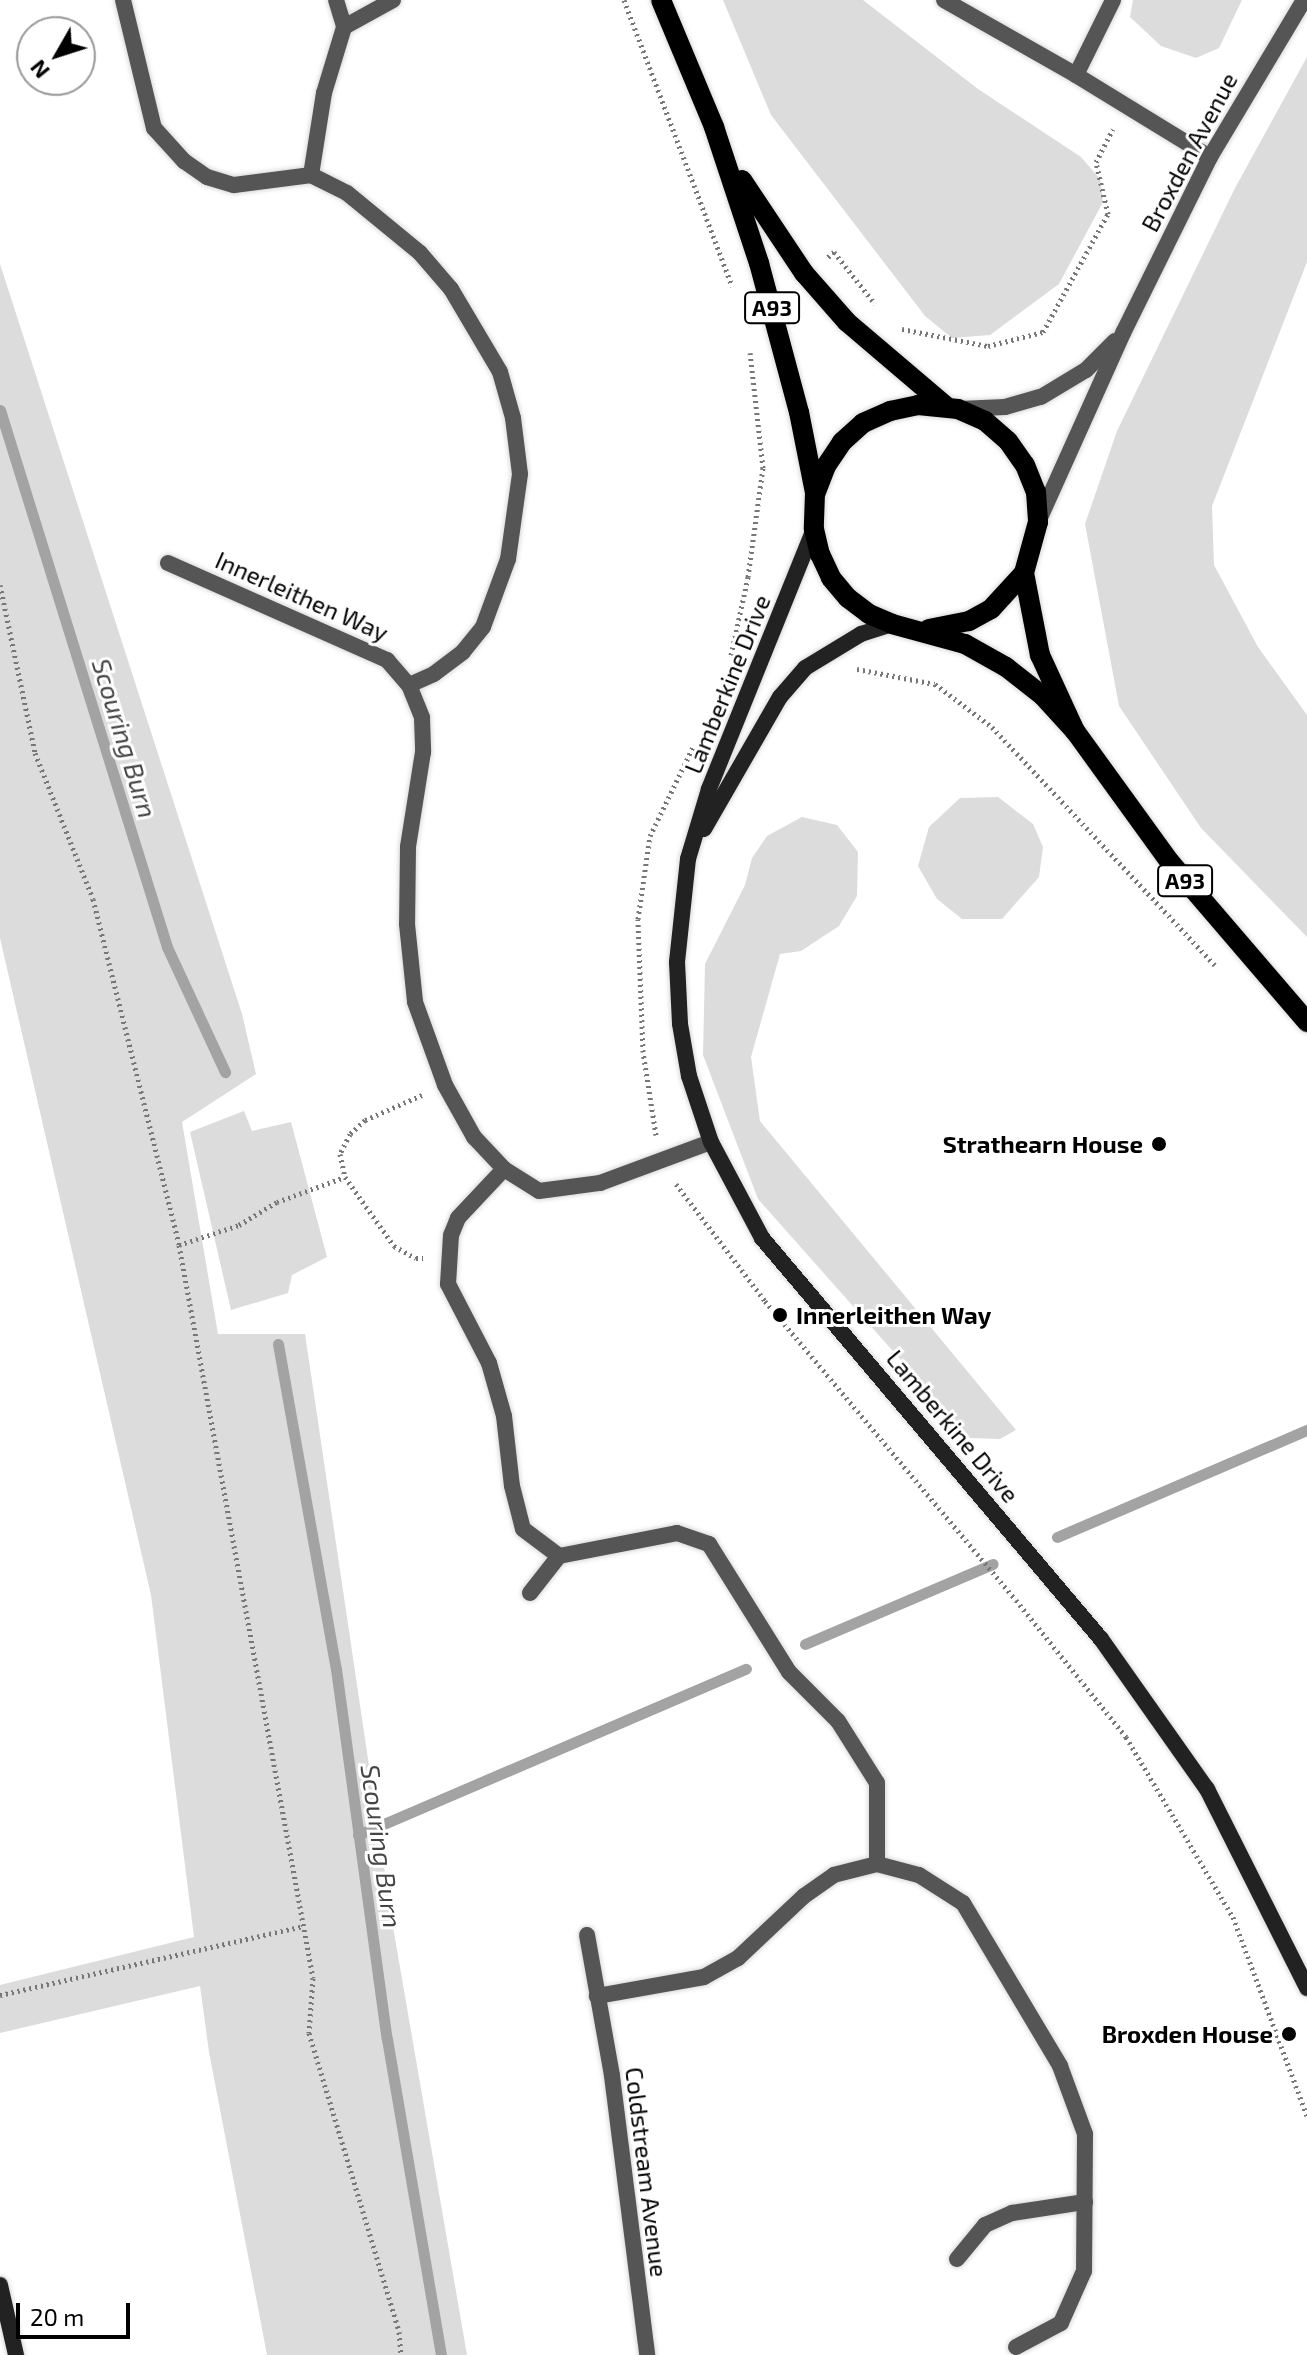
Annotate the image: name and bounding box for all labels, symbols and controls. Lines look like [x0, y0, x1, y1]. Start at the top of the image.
north arrow [16, 16, 96, 96]
text: N [24, 55, 54, 84]
street label: Broxden Avenue [1135, 67, 1243, 237]
road number: A93 [744, 290, 800, 326]
street label: Innerleithen Way [211, 545, 393, 647]
street label: Lamberkine Drive [678, 590, 776, 778]
water label: Scouring Burn [86, 655, 164, 821]
road number: A93 [1157, 863, 1213, 899]
place label: Strathearn House [943, 1130, 1143, 1158]
marker: Strathearn House [1150, 1135, 1168, 1153]
place label: Innerleithen Way [796, 1301, 991, 1329]
marker: Innerleithen Way [771, 1306, 789, 1324]
street label: Lamberkine Drive [881, 1344, 1025, 1508]
water label: Scouring Burn [355, 1762, 409, 1930]
place label: Broxden House [1102, 2020, 1273, 2048]
marker: Broxden House [1280, 2025, 1298, 2043]
street label: Coldstream Avenue [620, 2065, 674, 2279]
scale bar [20, 2287, 134, 2337]
text: 20 m [30, 2302, 84, 2331]

